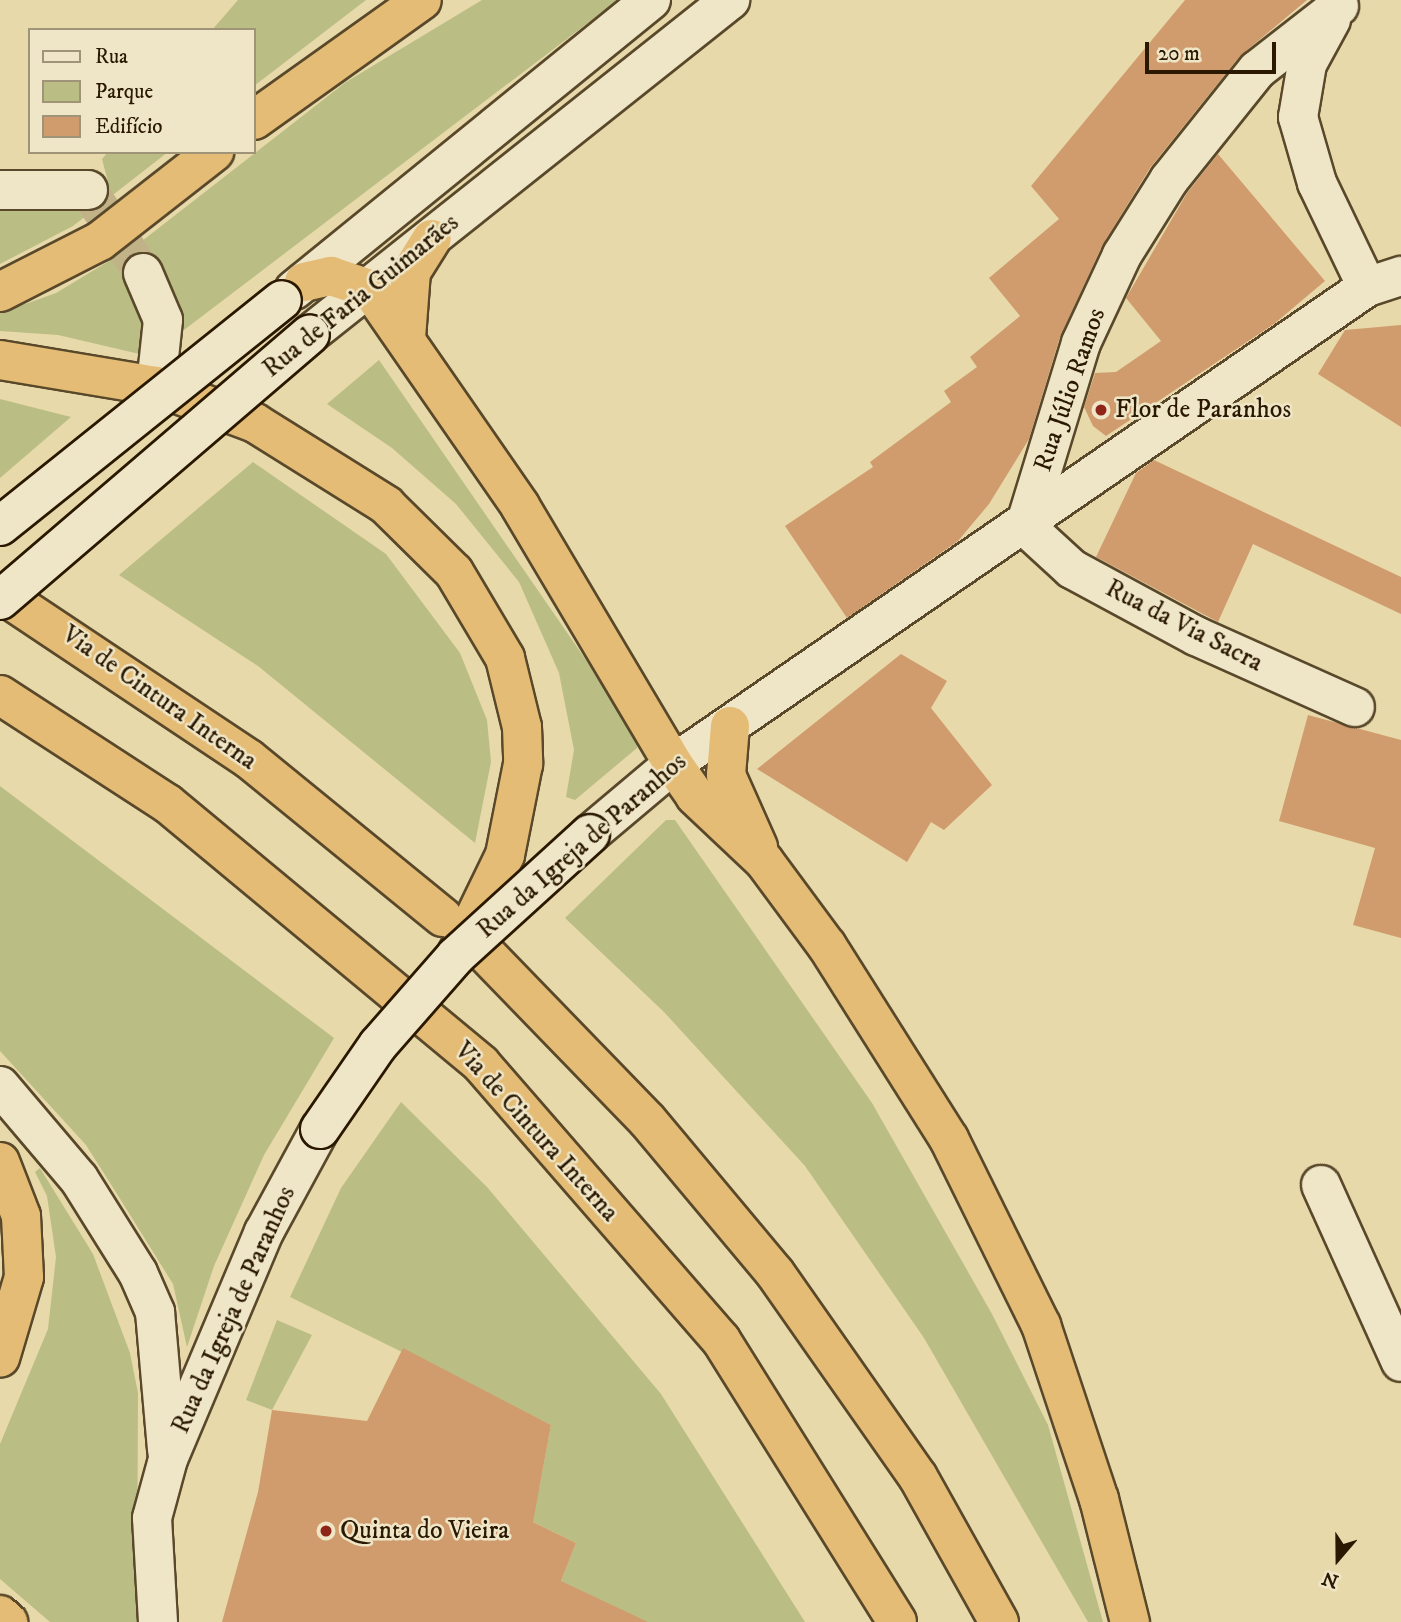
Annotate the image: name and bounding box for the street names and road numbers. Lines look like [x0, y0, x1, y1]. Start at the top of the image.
street label: Rua de Faria Guimarães [257, 207, 465, 385]
street label: Rua Júlio Ramos [1027, 304, 1113, 476]
street label: Rua da Via Sacra [1100, 573, 1268, 679]
street label: Via de Cintura Interna [55, 619, 263, 777]
street label: Rua da Igreja de Paranhos [471, 747, 693, 945]
street label: Via de Cintura Interna [447, 1036, 625, 1228]
street label: Rua da Igreja de Paranhos [165, 1182, 303, 1438]

